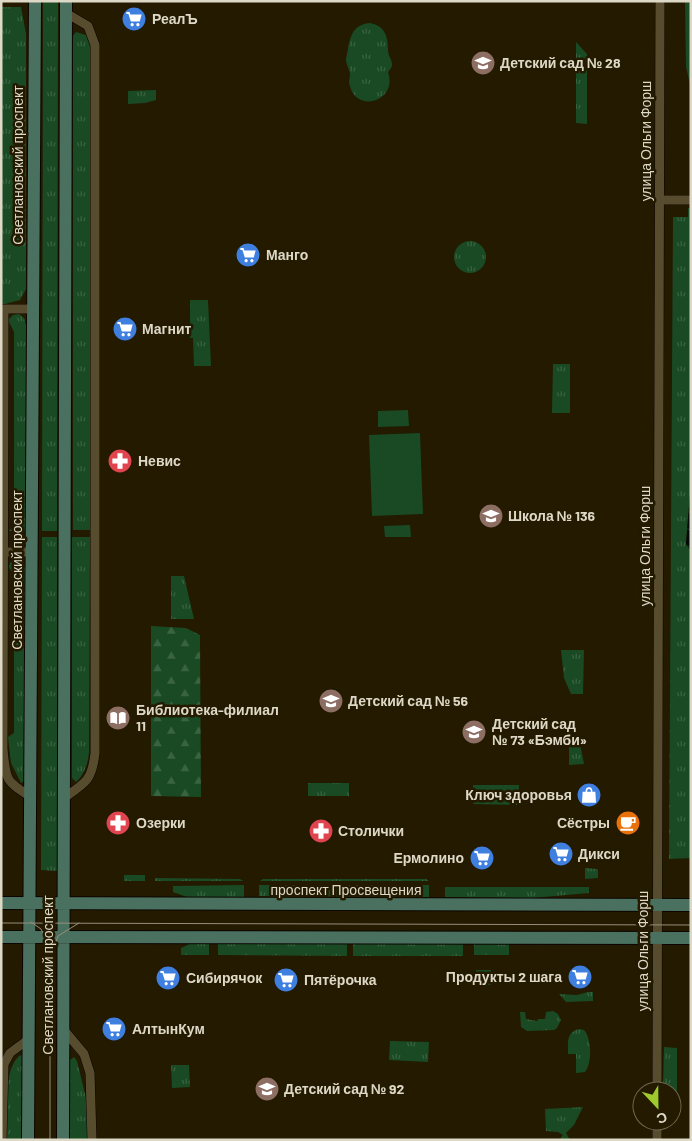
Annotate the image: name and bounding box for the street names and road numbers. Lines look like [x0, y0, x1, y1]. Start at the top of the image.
street label: улица Ольги Форш [637, 81, 654, 201]
street label: Светлановский проспект [9, 85, 26, 245]
street label: улица Ольги Форш [636, 486, 653, 606]
street label: Светлановский проспект [8, 490, 25, 650]
street label: проспект Просвещения [271, 881, 422, 898]
street label: улица Ольги Форш [634, 891, 651, 1011]
street label: Светлановский проспект [39, 895, 56, 1055]

